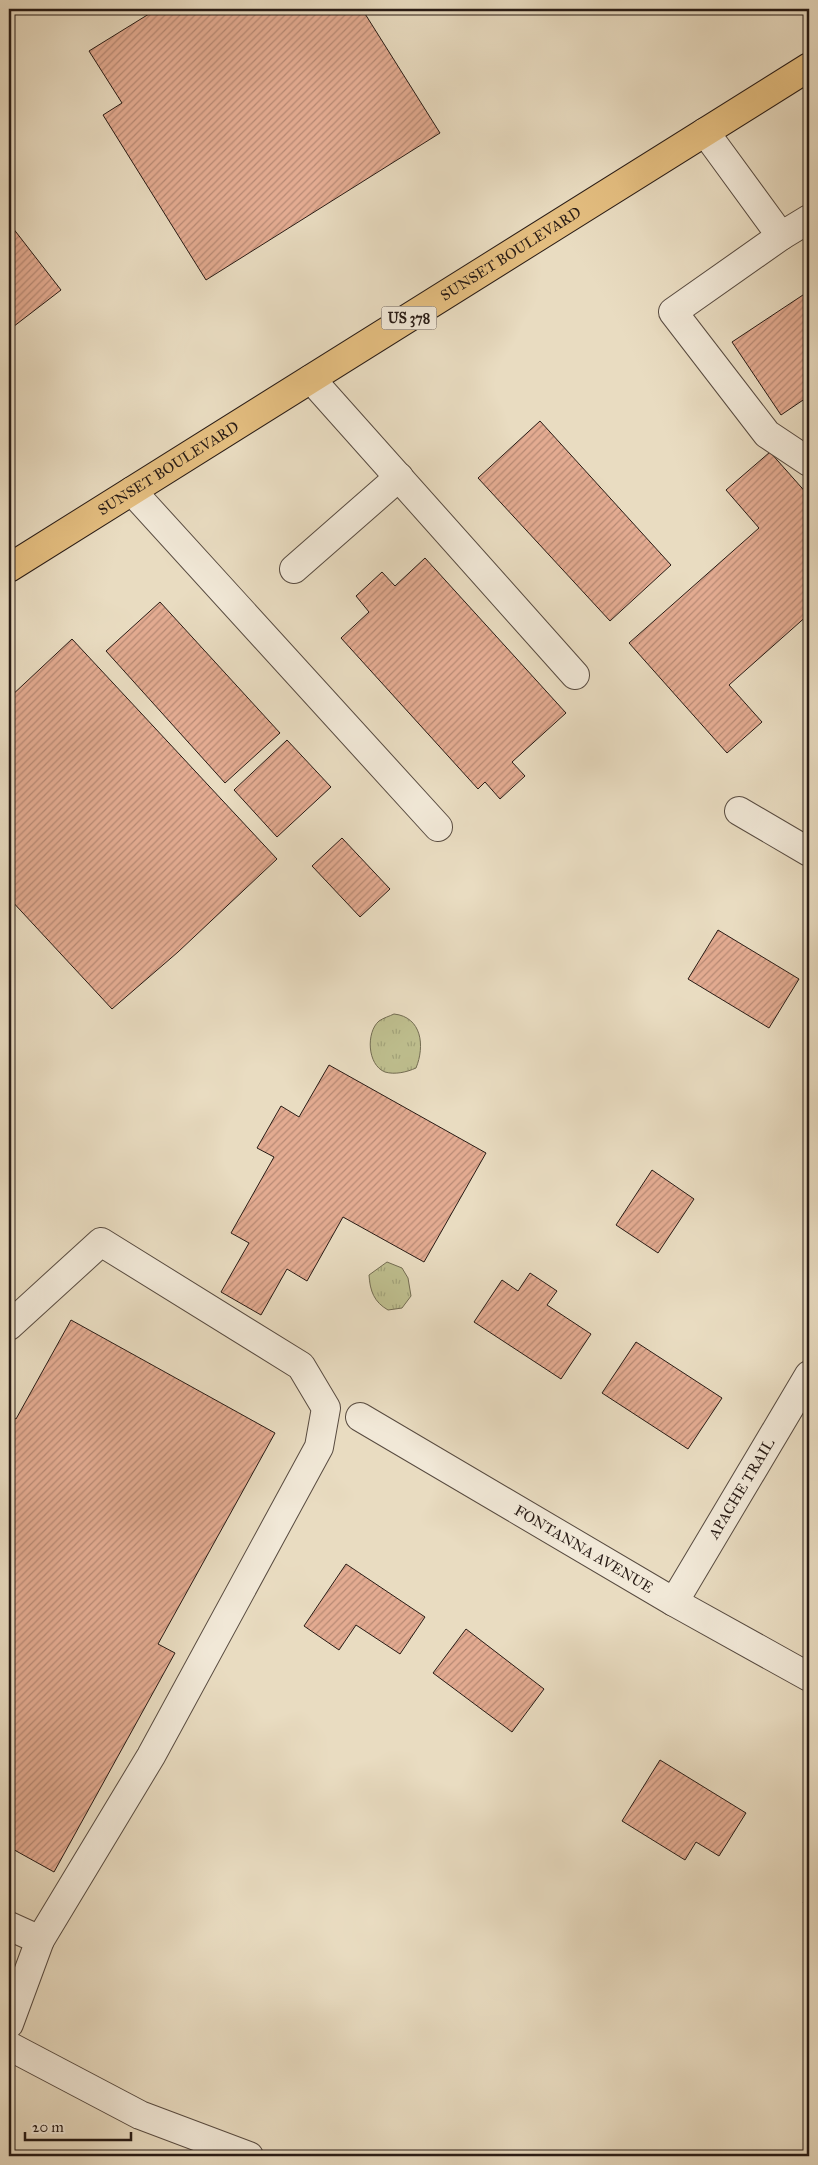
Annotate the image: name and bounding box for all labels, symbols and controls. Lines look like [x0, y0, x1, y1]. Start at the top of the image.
street label: SUNSET BOULEVARD [437, 203, 585, 305]
road number: US 378 [382, 306, 436, 330]
street label: SUNSET BOULEVARD [95, 417, 242, 519]
street label: APACHE TRAIL [704, 1435, 778, 1543]
street label: FONTANNA AVENUE [511, 1501, 657, 1597]
scale bar [25, 2110, 131, 2142]
text: 20 m [32, 2118, 64, 2136]

